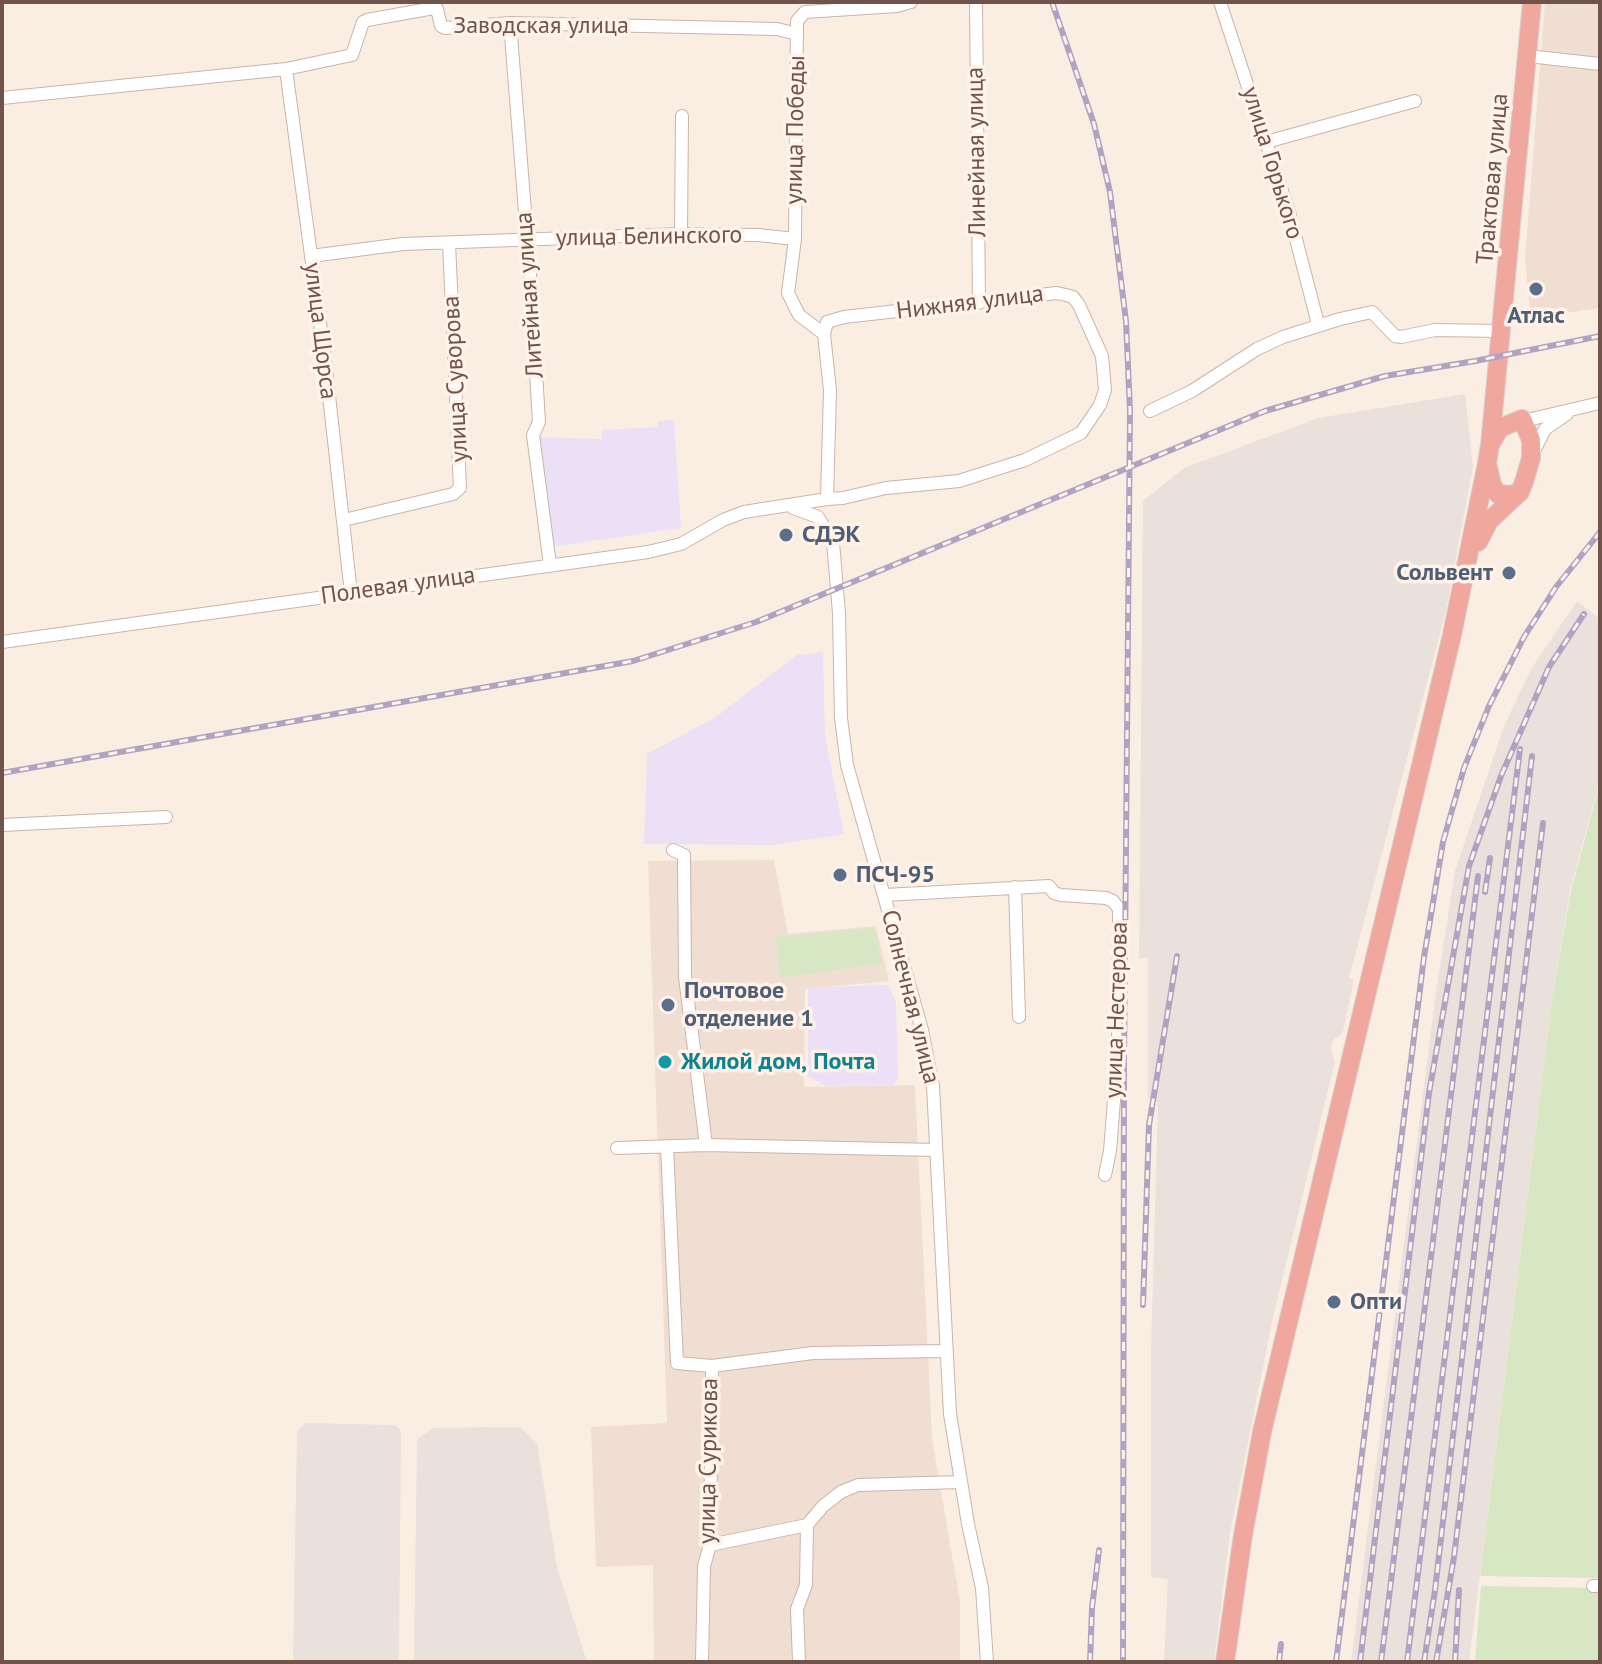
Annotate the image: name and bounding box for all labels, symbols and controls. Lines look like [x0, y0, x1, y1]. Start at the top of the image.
street label: Заводская улица [453, 12, 629, 40]
street label: улица Победы [780, 55, 812, 205]
street label: Линейная улица [961, 67, 993, 237]
street label: улица Горького [1235, 83, 1309, 243]
street label: Трактовая улица [1471, 92, 1515, 266]
street label: Литейная улица [510, 211, 550, 379]
street label: улица Белинского [555, 221, 743, 253]
street label: улица Щорса [297, 261, 343, 401]
street label: Нижняя улица [895, 280, 1045, 326]
marker: Атлас [1527, 280, 1545, 298]
street label: улица Суворова [437, 295, 475, 463]
place label: Атлас [1507, 302, 1565, 330]
place label: СДЭК [802, 521, 860, 549]
marker: СДЭК [777, 526, 795, 544]
place label: Сольвент [1396, 559, 1493, 587]
street label: Полевая улица [319, 561, 477, 611]
marker: Сольвент [1500, 564, 1518, 582]
place label: ПСЧ-95 [856, 861, 935, 889]
marker: ПСЧ-95 [831, 866, 849, 884]
street label: Солнечная улица [874, 907, 946, 1087]
street label: улица Нестерова [1100, 921, 1134, 1099]
place label: Почтовое отделение 1 [684, 977, 814, 1033]
marker: Почтовое отделение 1 [659, 996, 677, 1014]
place label: Жилой дом, Почта [681, 1048, 876, 1076]
marker: Жилой дом, Почта [656, 1053, 674, 1071]
place label: Опти [1350, 1288, 1402, 1316]
marker: Опти [1325, 1293, 1343, 1311]
street label: улица Сурикова [693, 1378, 725, 1544]

